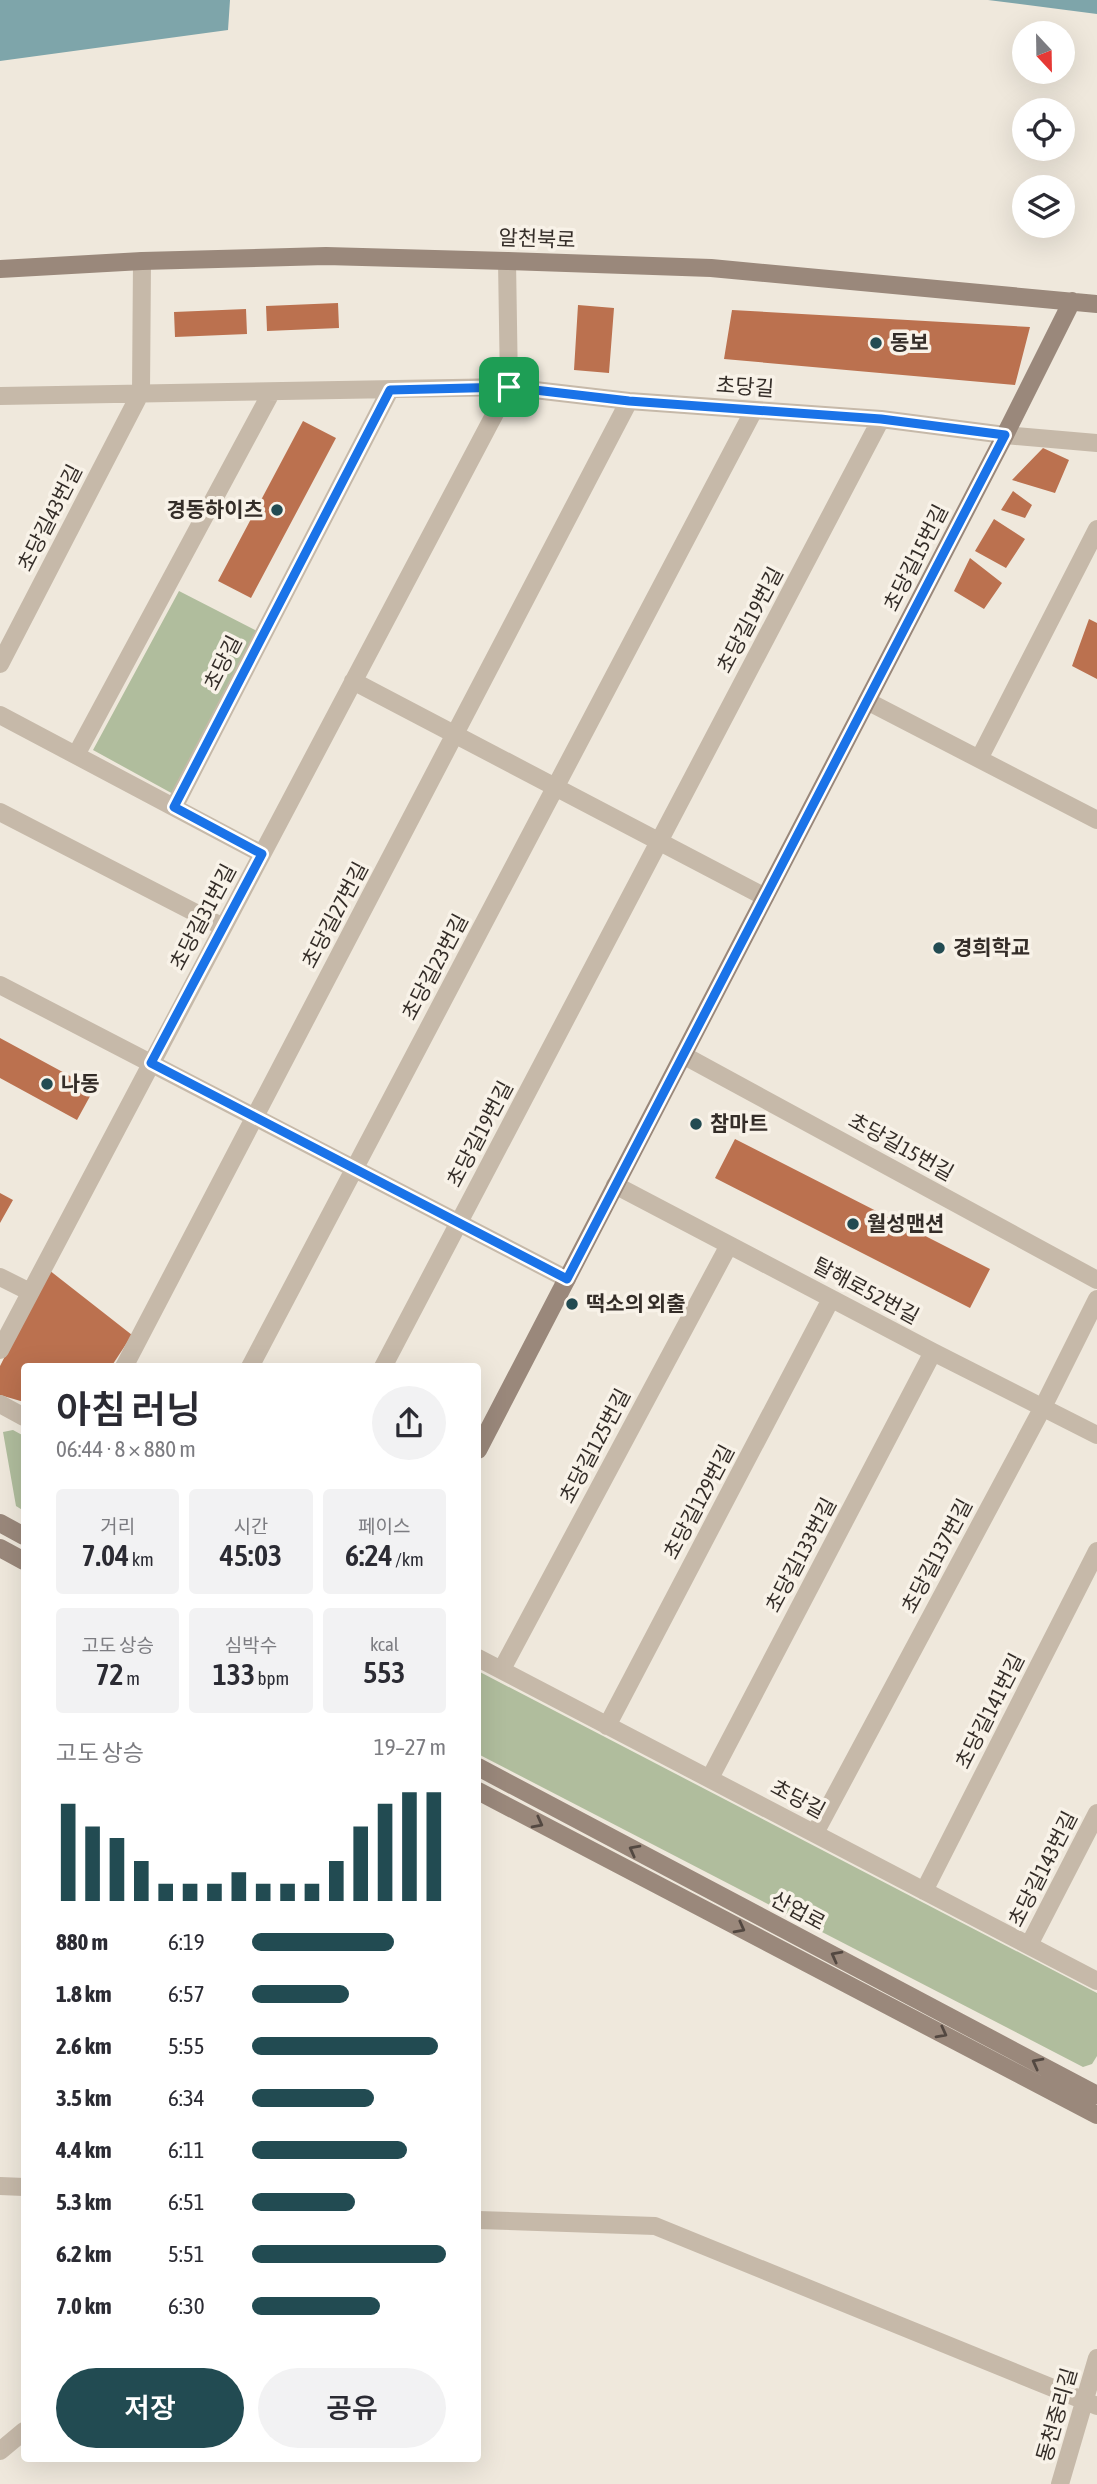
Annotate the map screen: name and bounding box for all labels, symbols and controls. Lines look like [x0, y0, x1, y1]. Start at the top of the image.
north arrow [1012, 21, 1074, 84]
map controls [1012, 21, 1075, 238]
button: locate [1012, 98, 1075, 161]
button: layers [1012, 175, 1075, 238]
street label: 알천북로 [498, 225, 576, 251]
place label: 동보 [890, 330, 929, 354]
marker: 동보 [868, 335, 884, 351]
pin [479, 357, 539, 417]
icon: arrive [490, 368, 528, 406]
street label: 초당길 [715, 372, 775, 400]
street label: 초당길43번길 [12, 460, 86, 575]
place label: 경동하이츠 [166, 497, 263, 521]
street label: 초당길15번길 [878, 500, 952, 615]
marker: 경동하이츠 [269, 502, 285, 518]
street label: 초당길19번길 [711, 563, 787, 677]
street label: 초당길 [198, 631, 246, 694]
street label: 초당길27번길 [296, 858, 372, 972]
street label: 초당길31번길 [164, 860, 240, 974]
street label: 초당길23번길 [396, 910, 472, 1024]
place label: 경희학교 [953, 935, 1030, 959]
marker: 경희학교 [931, 940, 947, 956]
place label: 나동 [61, 1071, 100, 1095]
marker: 나동 [39, 1076, 55, 1092]
street label: 초당길19번길 [441, 1077, 517, 1191]
street label: 초당길15번길 [845, 1107, 958, 1185]
place label: 참마트 [710, 1111, 768, 1135]
marker: 참마트 [688, 1116, 704, 1132]
place label: 월성맨션 [867, 1211, 944, 1235]
marker: 월성맨션 [845, 1216, 861, 1232]
street label: 탈해로52번길 [809, 1252, 923, 1328]
place label: 떡소의 외출 [586, 1291, 685, 1315]
marker: 떡소의 외출 [564, 1296, 580, 1312]
street label: 초당길125번길 [554, 1384, 634, 1507]
button: share [372, 1386, 446, 1460]
text: 아침 러닝 [56, 1388, 201, 1431]
text: 06:44 · 8 × 880 m [56, 1436, 196, 1462]
street label: 초당길129번길 [658, 1440, 738, 1563]
street label: 초당길133번길 [760, 1493, 840, 1616]
street label: 초당길137번길 [896, 1494, 976, 1617]
text: 거리 [100, 1515, 135, 1537]
text: 시간 [234, 1515, 268, 1537]
text: 페이스 [358, 1515, 411, 1537]
text: 7.04 [82, 1538, 129, 1572]
text: 45:03 [220, 1538, 282, 1572]
text: 6:24 [345, 1538, 393, 1572]
text: km [129, 1548, 154, 1570]
text: /km [393, 1548, 424, 1570]
text: kcal [370, 1633, 399, 1655]
text: 고도 상승 [81, 1634, 154, 1656]
text: 심박수 [225, 1634, 277, 1656]
street label: 초당길141번길 [950, 1649, 1028, 1772]
text: 553 [363, 1655, 405, 1689]
text: 72 [95, 1657, 124, 1691]
text: 133 [213, 1657, 255, 1691]
text: m [124, 1667, 140, 1689]
text: bpm [255, 1667, 289, 1689]
text: 19–27 m [374, 1734, 446, 1760]
text: 고도 상승 [56, 1740, 144, 1766]
street label: 초당길 [767, 1774, 830, 1822]
street label: 초당길143번길 [1003, 1807, 1081, 1930]
one-way arrow [531, 1814, 543, 1828]
one-way arrow [629, 1845, 642, 1858]
street label: 산업로 [767, 1886, 830, 1934]
one-way arrow [733, 1919, 745, 1933]
text: 880 m [56, 1929, 108, 1955]
text: 6:19 [168, 1929, 205, 1955]
one-way arrow [830, 1951, 843, 1965]
text: 1.8 km [56, 1981, 112, 2007]
text: 6:57 [168, 1981, 205, 2007]
one-way arrow [934, 2025, 947, 2038]
text: 2.6 km [56, 2033, 112, 2059]
text: 5:55 [168, 2033, 205, 2059]
one-way arrow [1031, 2058, 1044, 2071]
text: 3.5 km [56, 2085, 112, 2111]
text: 6:34 [168, 2085, 205, 2111]
text: 4.4 km [56, 2137, 112, 2163]
text: 6:11 [168, 2137, 205, 2163]
text: 5.3 km [56, 2189, 112, 2215]
text: 6:51 [168, 2189, 205, 2215]
text: 6.2 km [56, 2241, 112, 2267]
text: 5:51 [168, 2241, 205, 2267]
text: 7.0 km [56, 2293, 112, 2319]
text: 6:30 [168, 2293, 205, 2319]
street label: 동천중리길 [1031, 2365, 1081, 2464]
button: 저장 [56, 2368, 244, 2448]
button: 공유 [258, 2368, 446, 2448]

